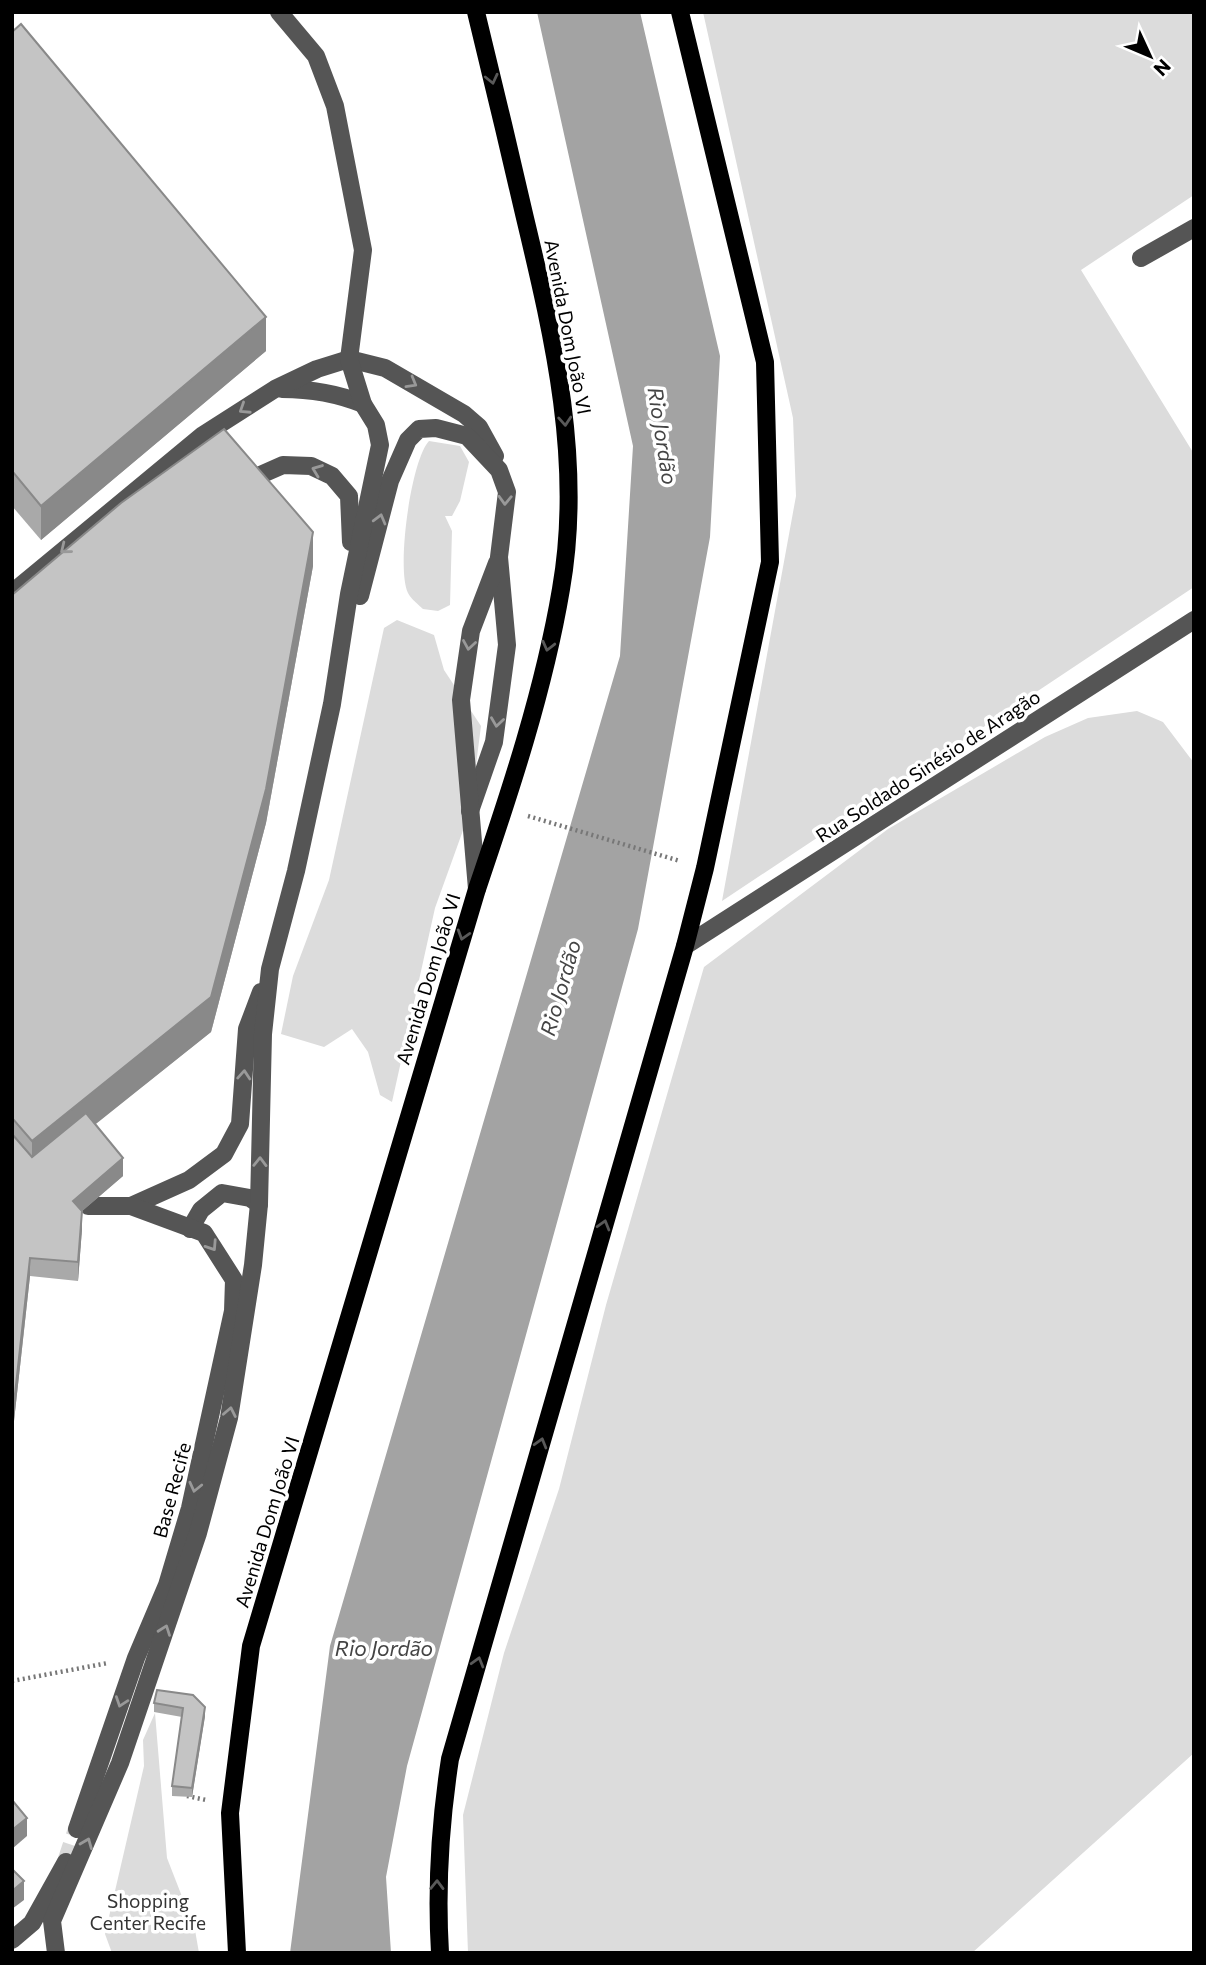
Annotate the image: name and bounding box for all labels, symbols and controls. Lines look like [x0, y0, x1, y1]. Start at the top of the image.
north arrow [1115, 21, 1185, 91]
text: N [1149, 55, 1176, 81]
one-way arrow [484, 73, 498, 85]
street label: Avenida Dom João VI [540, 237, 597, 416]
one-way arrow [405, 375, 418, 388]
water label: Rio Jordão [643, 385, 684, 486]
one-way arrow [238, 400, 251, 413]
one-way arrow [557, 415, 572, 426]
one-way arrow [311, 464, 323, 478]
one-way arrow [498, 495, 513, 506]
one-way arrow [372, 514, 386, 526]
one-way arrow [61, 541, 73, 554]
one-way arrow [462, 639, 477, 651]
one-way arrow [541, 640, 556, 652]
street label: Rua Soldado Sinésio de Aragão [811, 684, 1044, 847]
one-way arrow [489, 717, 504, 728]
street label: Avenida Dom João VI [391, 890, 465, 1067]
one-way arrow [457, 929, 472, 941]
water label: Rio Jordão [534, 937, 585, 1038]
one-way arrow [236, 1069, 251, 1080]
one-way arrow [252, 1156, 267, 1167]
one-way arrow [596, 1219, 611, 1231]
one-way arrow [204, 1238, 217, 1251]
one-way arrow [222, 1406, 237, 1418]
street label: Avenida Dom João VI [230, 1433, 304, 1610]
one-way arrow [533, 1438, 548, 1450]
street label: Base Recife [148, 1440, 195, 1540]
one-way arrow [189, 1481, 203, 1493]
one-way arrow [156, 1624, 170, 1636]
water label: Rio Jordão [335, 1635, 433, 1660]
one-way arrow [470, 1656, 485, 1668]
one-way arrow [115, 1695, 129, 1707]
one-way arrow [78, 1838, 92, 1850]
one-way arrow [429, 1879, 445, 1889]
park label: Shopping Center Recife [90, 1889, 206, 1934]

